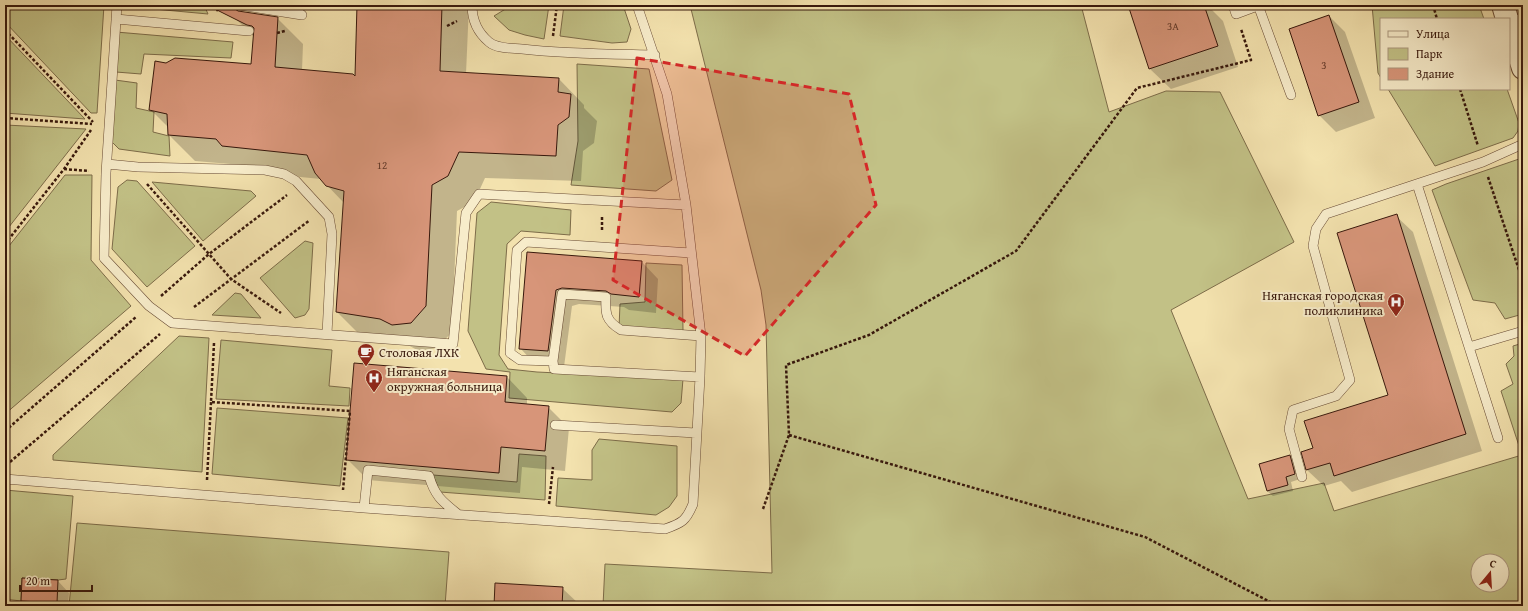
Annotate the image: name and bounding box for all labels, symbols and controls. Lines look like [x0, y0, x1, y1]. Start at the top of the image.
house number: 3А [1167, 18, 1179, 34]
legend [1380, 18, 1510, 90]
text: Улица [1416, 25, 1450, 42]
text: Парк [1416, 45, 1443, 62]
house number: 3 [1321, 57, 1327, 73]
text: Здание [1416, 65, 1455, 82]
house number: 12 [377, 157, 387, 173]
place label: Няганская городская поликлиника [1262, 286, 1384, 320]
hospital icon: Няганская городская поликлиника [1386, 292, 1406, 317]
cafe icon: Столовая ЛХК [356, 342, 376, 367]
place label: Столовая ЛХК [379, 343, 459, 362]
place label: Няганская окружная больница [387, 362, 503, 396]
hospital icon: Няганская окружная больница [364, 368, 384, 393]
north arrow [1470, 553, 1510, 593]
text: С [1488, 555, 1499, 572]
scale bar [20, 567, 92, 593]
text: 20 m [26, 572, 50, 589]

